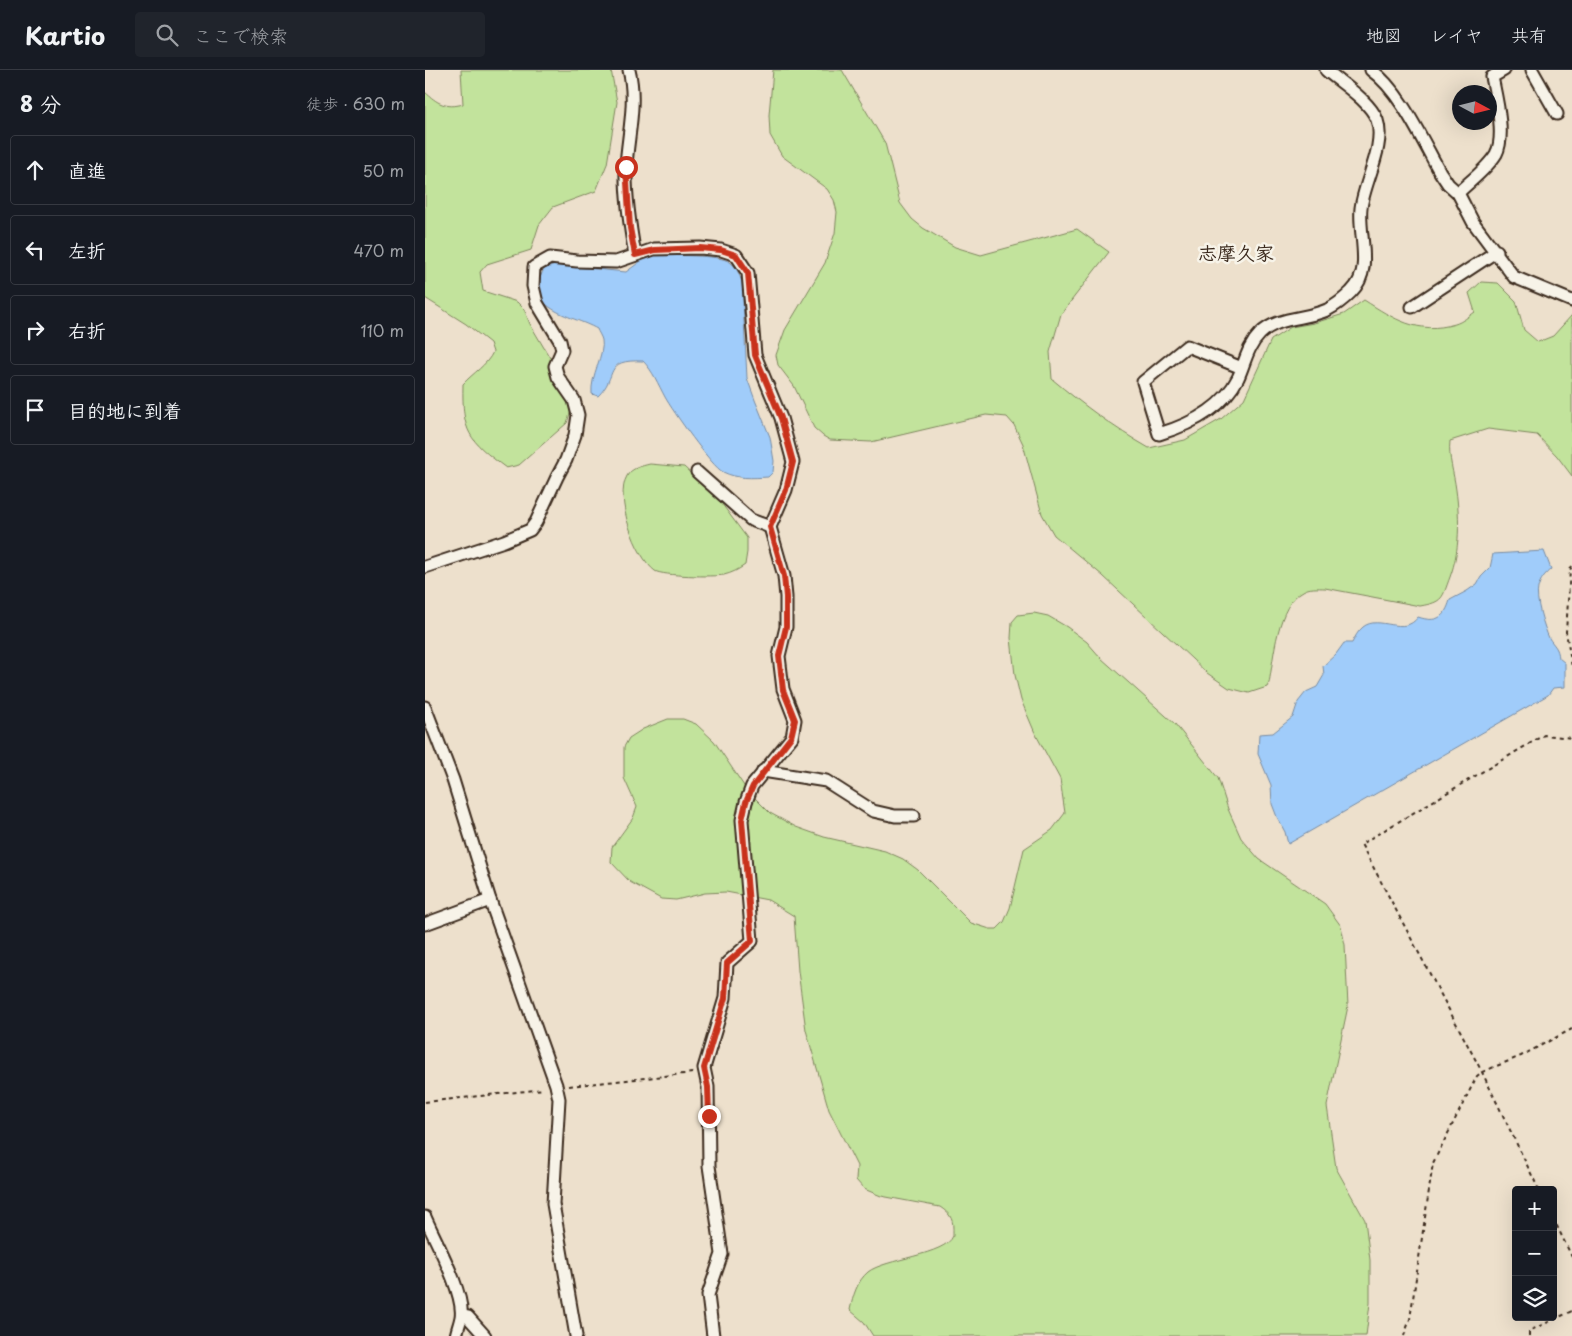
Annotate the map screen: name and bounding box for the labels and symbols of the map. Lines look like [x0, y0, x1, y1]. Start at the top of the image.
north arrow [1452, 85, 1497, 130]
route start [615, 156, 638, 179]
district label: 志摩久家 [1198, 238, 1274, 266]
route end [698, 1105, 721, 1128]

